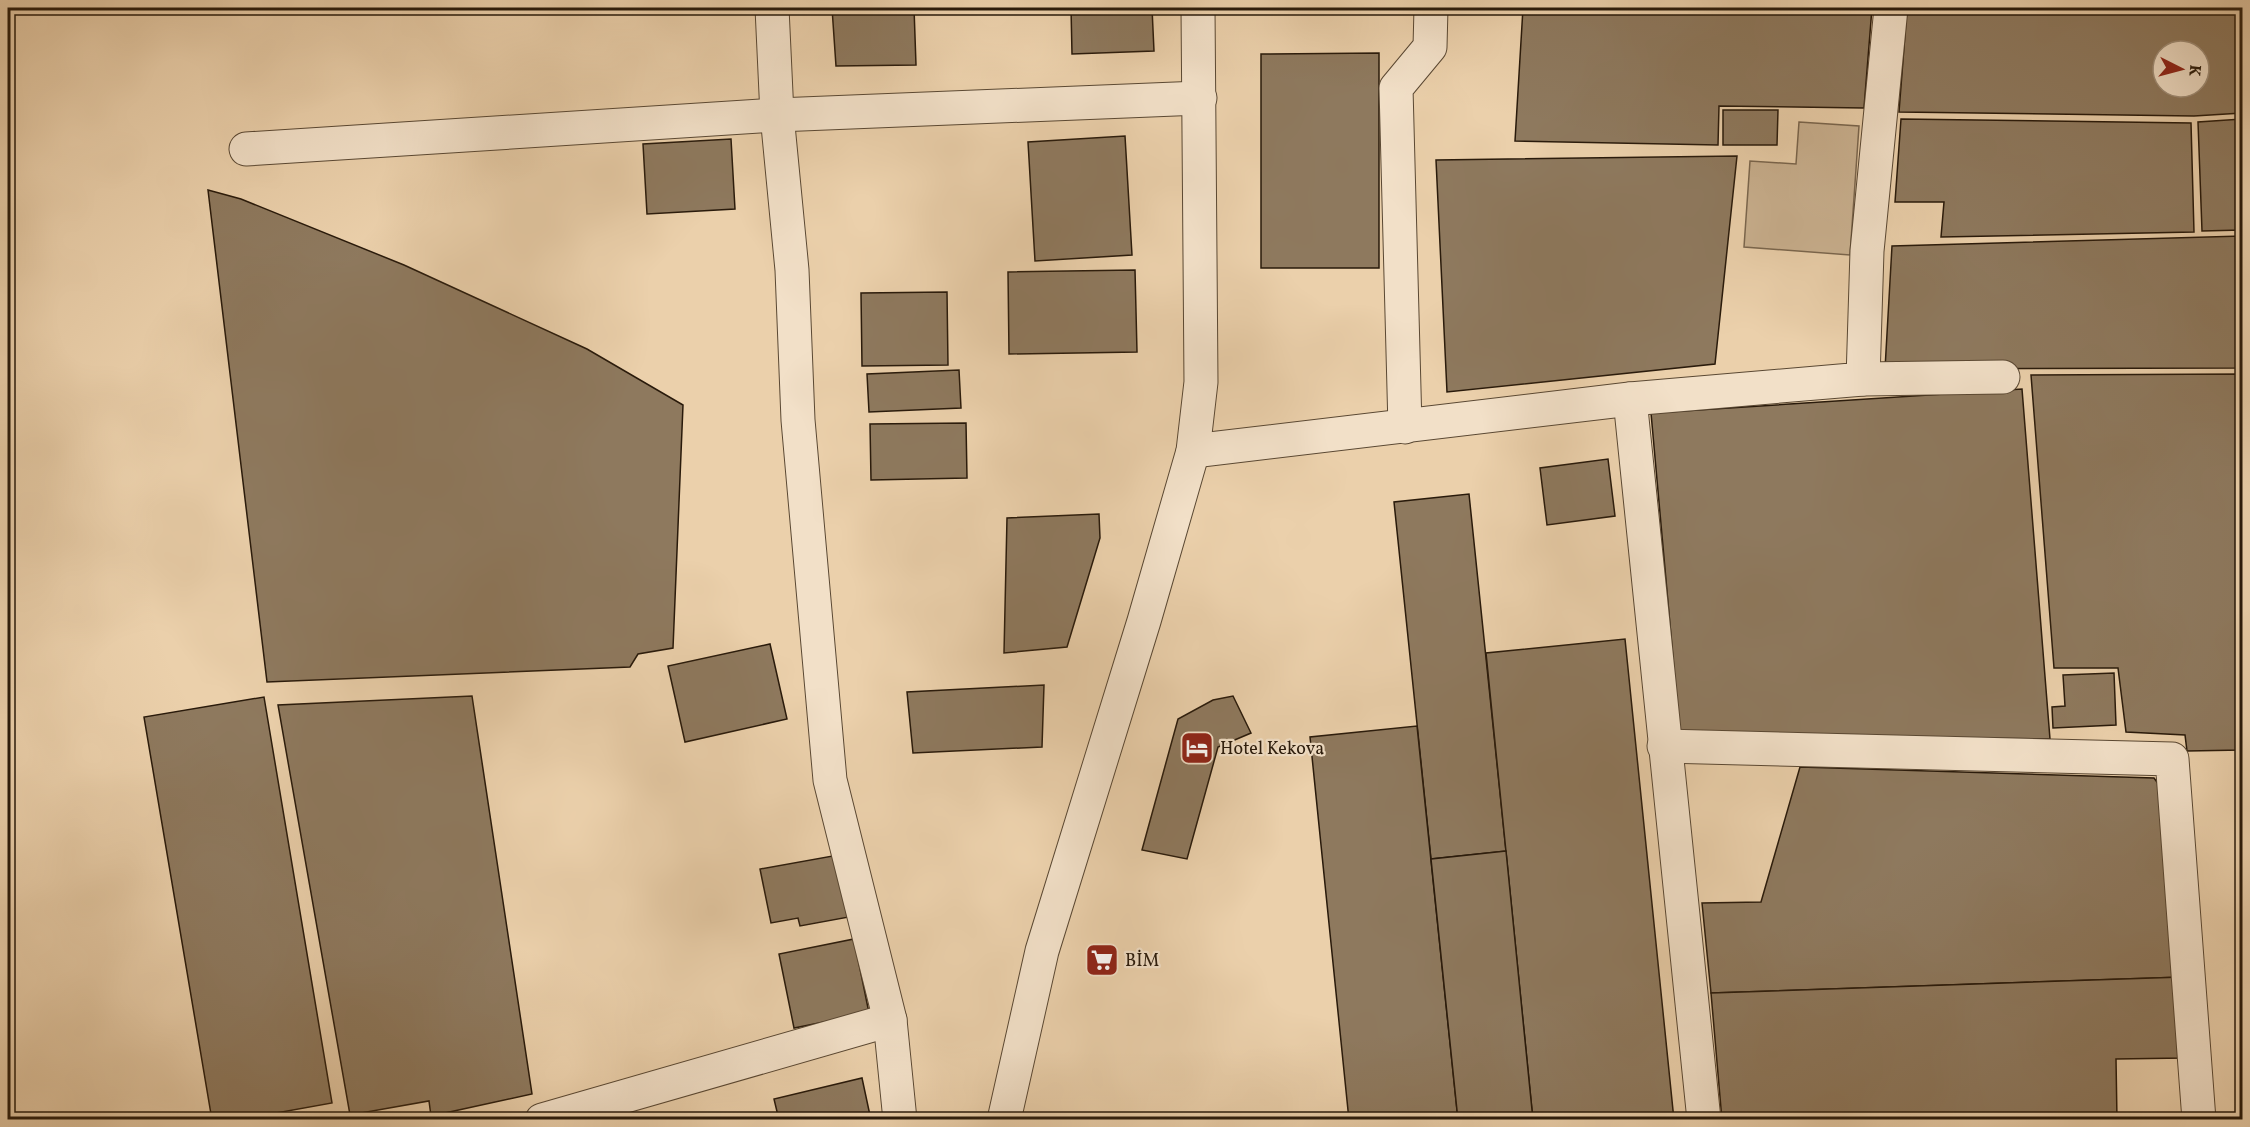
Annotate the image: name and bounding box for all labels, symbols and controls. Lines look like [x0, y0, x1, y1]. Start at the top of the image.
north arrow [2151, 39, 2211, 99]
text: K [2182, 63, 2205, 78]
hotel icon: Hotel Kekova [1179, 730, 1215, 766]
place label: Hotel Kekova [1220, 737, 1324, 762]
supermarket icon: BİM [1084, 942, 1120, 978]
place label: BİM [1125, 949, 1160, 974]

